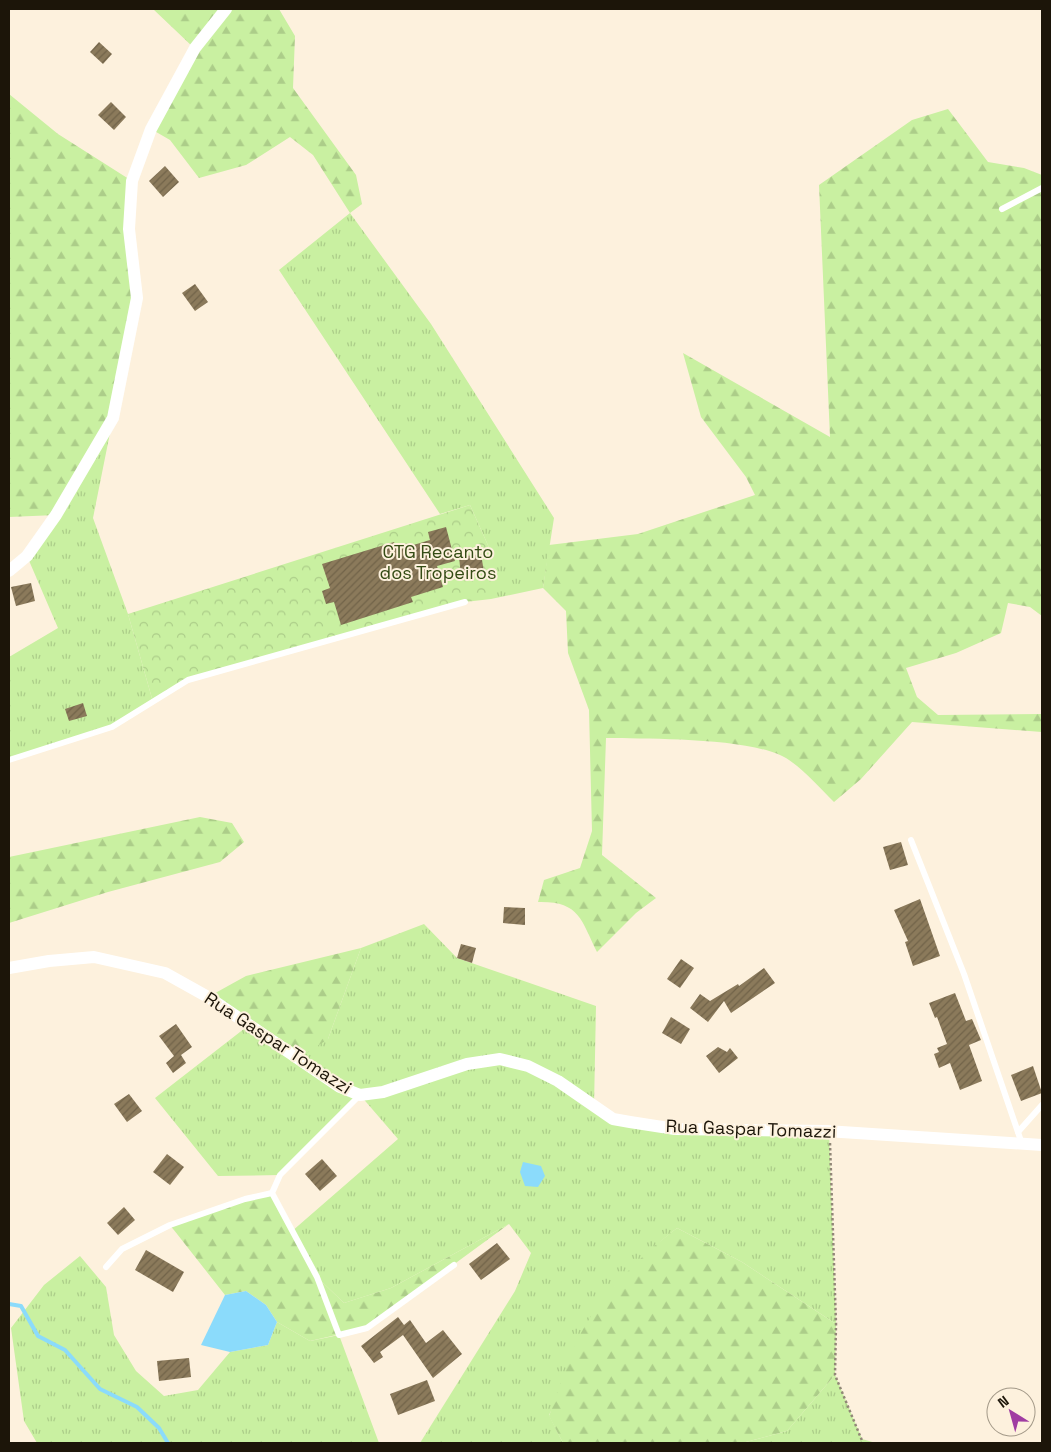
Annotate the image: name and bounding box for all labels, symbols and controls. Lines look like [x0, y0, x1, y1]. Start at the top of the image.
park label: CTG Recanto dos Tropeiros [380, 540, 496, 584]
street label: Rua Gaspar Tomazzi [200, 986, 356, 1099]
street label: Rua Gaspar Tomazzi [665, 1114, 837, 1143]
north arrow [986, 1387, 1036, 1437]
text: N [994, 1392, 1012, 1412]

